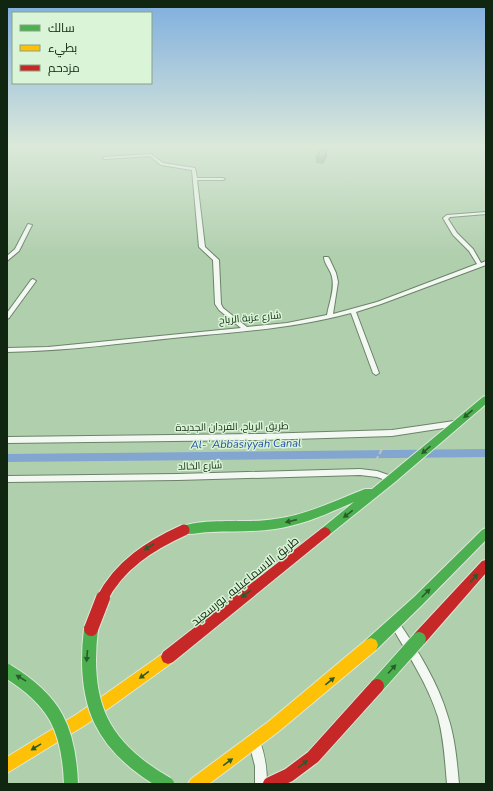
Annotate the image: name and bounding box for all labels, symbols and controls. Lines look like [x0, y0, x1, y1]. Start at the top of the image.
legend [12, 12, 152, 84]
text: سالك [48, 20, 75, 36]
text: بطيء [48, 40, 77, 58]
text: مزدحم [48, 60, 80, 76]
street label: شارع عزبة الرياح [218, 308, 282, 328]
one-way arrow [463, 409, 474, 418]
street label: طريق الرياح, الفردان الجديدة [175, 419, 289, 435]
water label: Al-ʿAbbāsiyyah Canal [190, 436, 301, 452]
one-way arrow [420, 446, 431, 455]
street label: شارع الخالد [178, 458, 222, 474]
one-way arrow [343, 509, 354, 518]
one-way arrow [285, 518, 297, 524]
street label: طريق الاسماعيليه, بورسعيد [188, 532, 302, 630]
one-way arrow [143, 543, 154, 551]
one-way arrow [469, 573, 478, 584]
one-way arrow [421, 588, 431, 598]
one-way arrow [241, 590, 252, 599]
one-way arrow [84, 650, 90, 662]
one-way arrow [387, 664, 397, 674]
one-way arrow [139, 671, 150, 679]
one-way arrow [15, 675, 27, 682]
one-way arrow [325, 676, 335, 685]
one-way arrow [31, 744, 42, 751]
one-way arrow [223, 758, 234, 766]
one-way arrow [298, 760, 309, 768]

